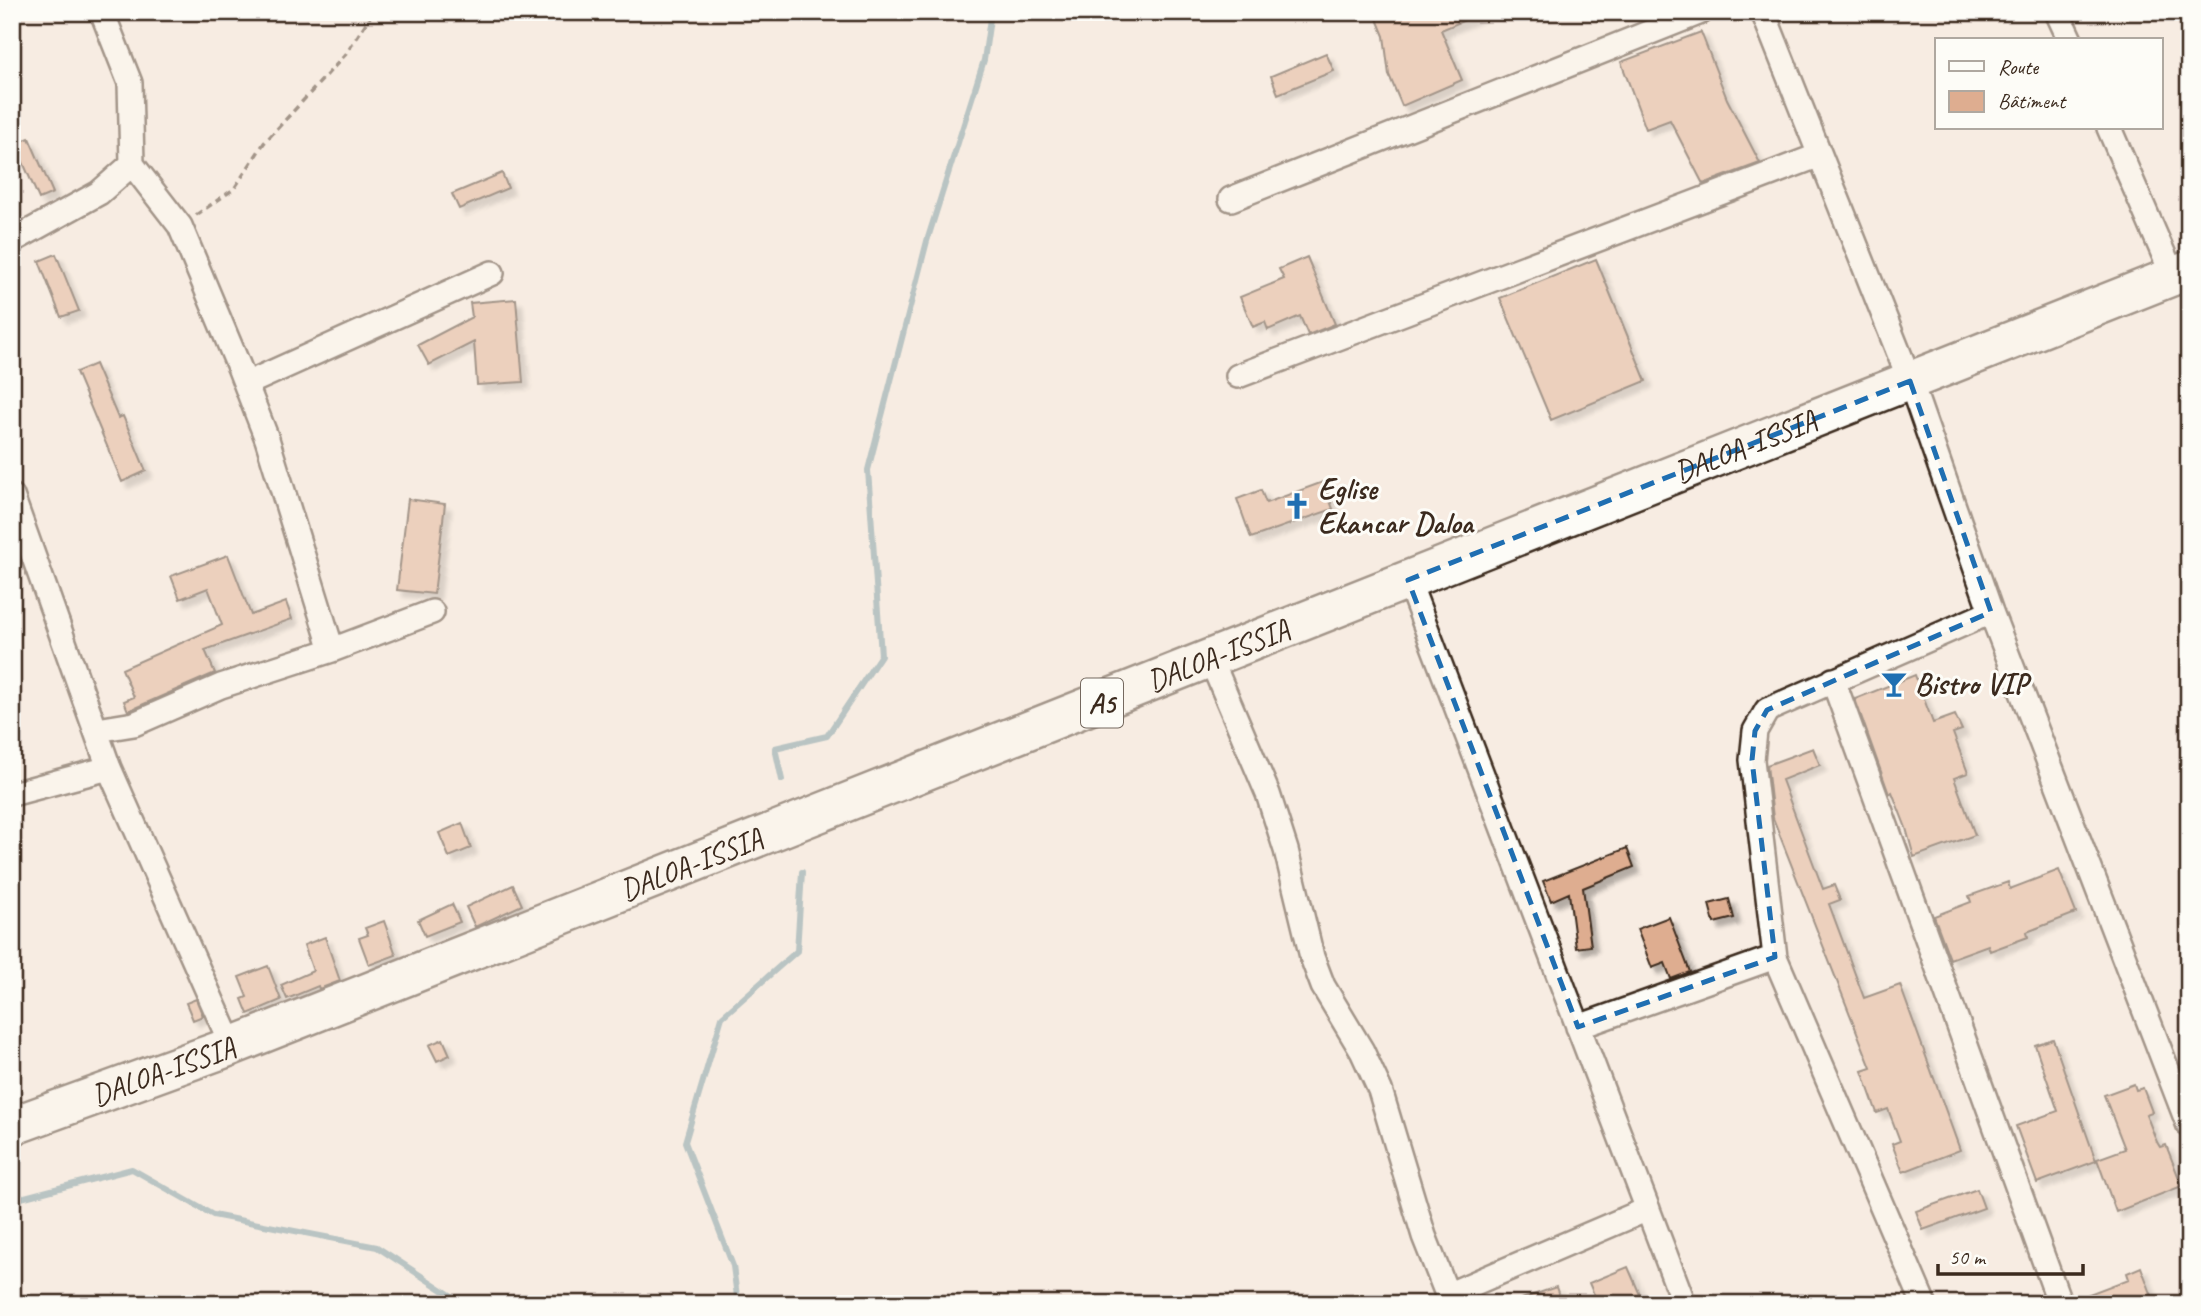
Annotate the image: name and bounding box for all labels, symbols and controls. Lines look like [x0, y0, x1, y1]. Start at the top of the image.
legend [1935, 38, 2162, 130]
text: Route [1998, 54, 2039, 80]
text: Bâtiment [1998, 88, 2067, 114]
street label: DALOA-ISSIA [1669, 400, 1823, 491]
place label: Eglise Ekancar Daloa [1318, 470, 1476, 542]
church icon: Eglise Ekancar Daloa [1282, 491, 1312, 521]
street label: DALOA-ISSIA [1142, 609, 1296, 700]
place label: Bistro VIP [1915, 665, 2032, 703]
bar icon: Bistro VIP [1879, 669, 1909, 699]
road number: A5 [1081, 678, 1123, 728]
street label: DALOA-ISSIA [614, 818, 769, 909]
street label: DALOA-ISSIA [86, 1027, 241, 1114]
scale bar [1938, 1232, 2084, 1276]
text: 50 m [1949, 1244, 1987, 1270]

